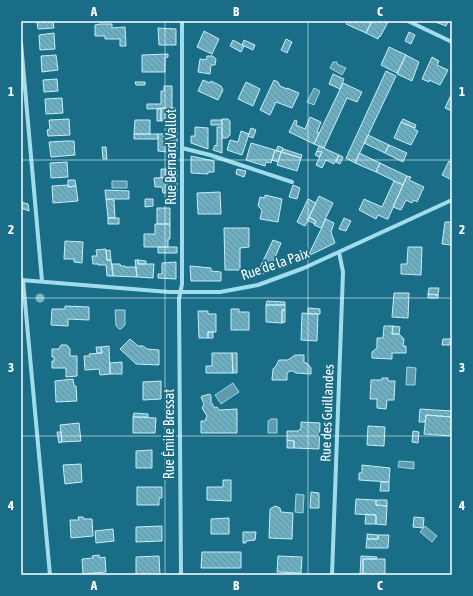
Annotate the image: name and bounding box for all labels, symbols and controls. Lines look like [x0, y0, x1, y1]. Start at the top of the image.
text: A [90, 4, 98, 19]
text: B [233, 4, 240, 19]
text: C [377, 4, 383, 19]
text: 1 [8, 84, 14, 99]
text: 1 [459, 84, 465, 99]
street label: Rue Bernard Vallot [163, 109, 179, 205]
text: 2 [8, 222, 14, 237]
text: 2 [459, 222, 465, 237]
street label: Rue de la Paix [239, 245, 312, 283]
text: 3 [8, 360, 14, 375]
text: 3 [459, 360, 465, 375]
street label: Rue des Guillandes [317, 364, 337, 462]
street label: Rue Émile Bressat [161, 389, 177, 479]
text: 4 [7, 498, 14, 513]
text: 4 [458, 498, 465, 513]
text: A [90, 578, 98, 593]
text: B [233, 578, 240, 593]
text: C [377, 578, 383, 593]

